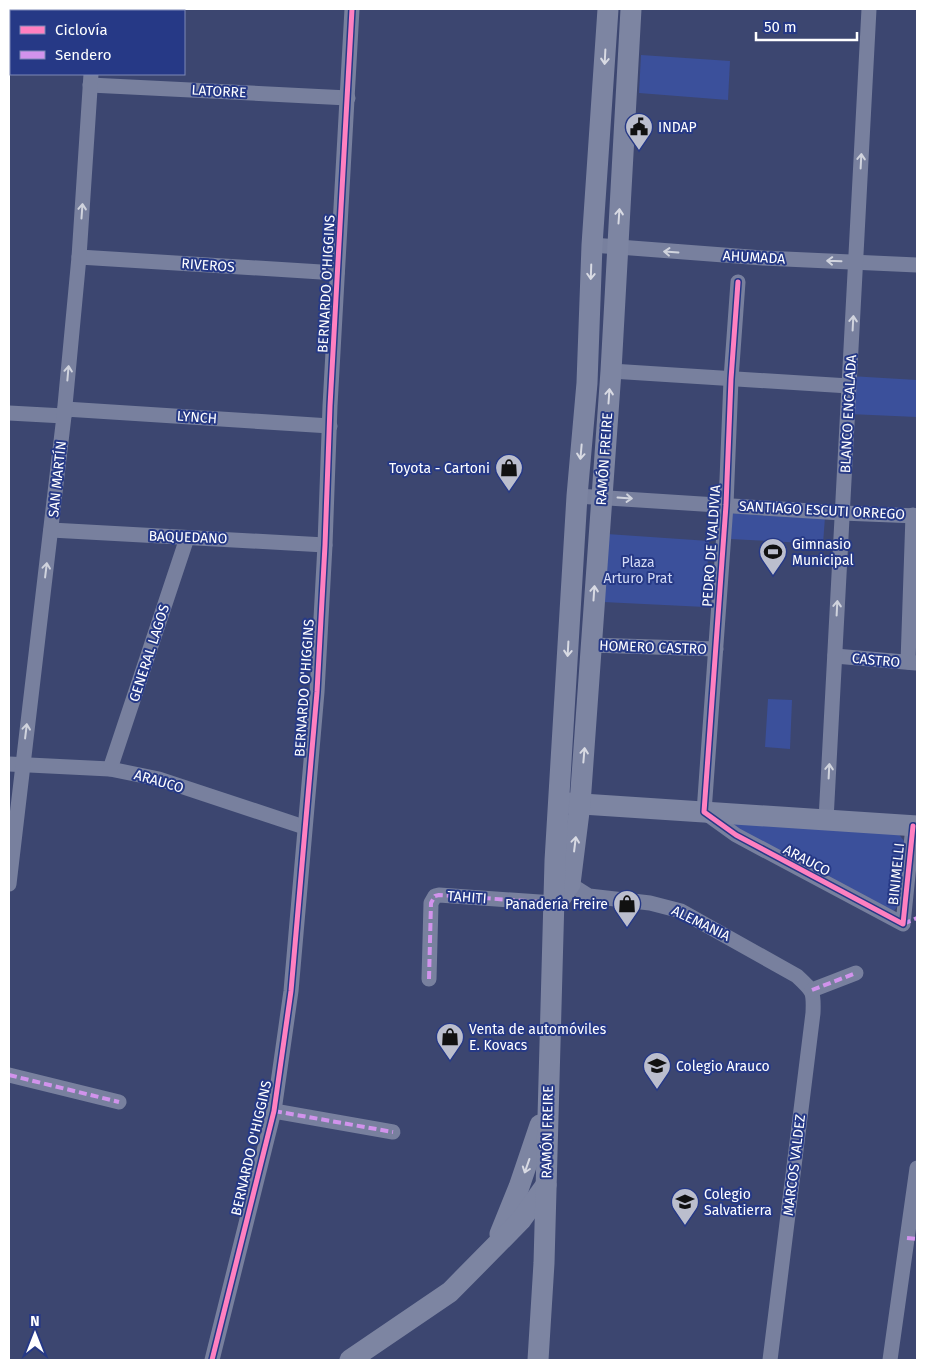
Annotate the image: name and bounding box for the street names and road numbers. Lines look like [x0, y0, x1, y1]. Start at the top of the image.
street label: LATORRE [191, 82, 247, 101]
street label: BERNARDO O'HIGGINS [314, 214, 339, 354]
street label: AHUMADA [722, 247, 786, 268]
street label: RIVEROS [181, 255, 236, 276]
street label: BLANCO ENCALADA [837, 354, 860, 474]
street label: LYNCH [176, 408, 218, 427]
street label: RAMÓN FREIRE [592, 412, 616, 506]
street label: SAN MARTÍN [44, 440, 70, 518]
street label: PEDRO DE VALDIVIA [699, 484, 724, 608]
street label: SANTIAGO ESCUTI ORREGO [739, 498, 905, 523]
street label: BAQUEDANO [148, 528, 228, 547]
street label: GENERAL LAGOS [126, 602, 173, 704]
street label: BERNARDO O'HIGGINS [291, 618, 318, 758]
street label: HOMERO CASTRO [599, 637, 707, 658]
street label: CASTRO [851, 650, 901, 671]
street label: ARAUCO [132, 766, 186, 797]
street label: ARAUCO [780, 841, 833, 880]
street label: BINIMELLI [885, 842, 908, 906]
street label: TAHITI [447, 888, 487, 907]
street label: ALEMANIA [669, 902, 733, 945]
street label: BERNARDO O'HIGGINS [228, 1078, 275, 1217]
street label: RAMÓN FREIRE [537, 1085, 557, 1179]
street label: MARCOS VALDEZ [780, 1113, 809, 1217]

